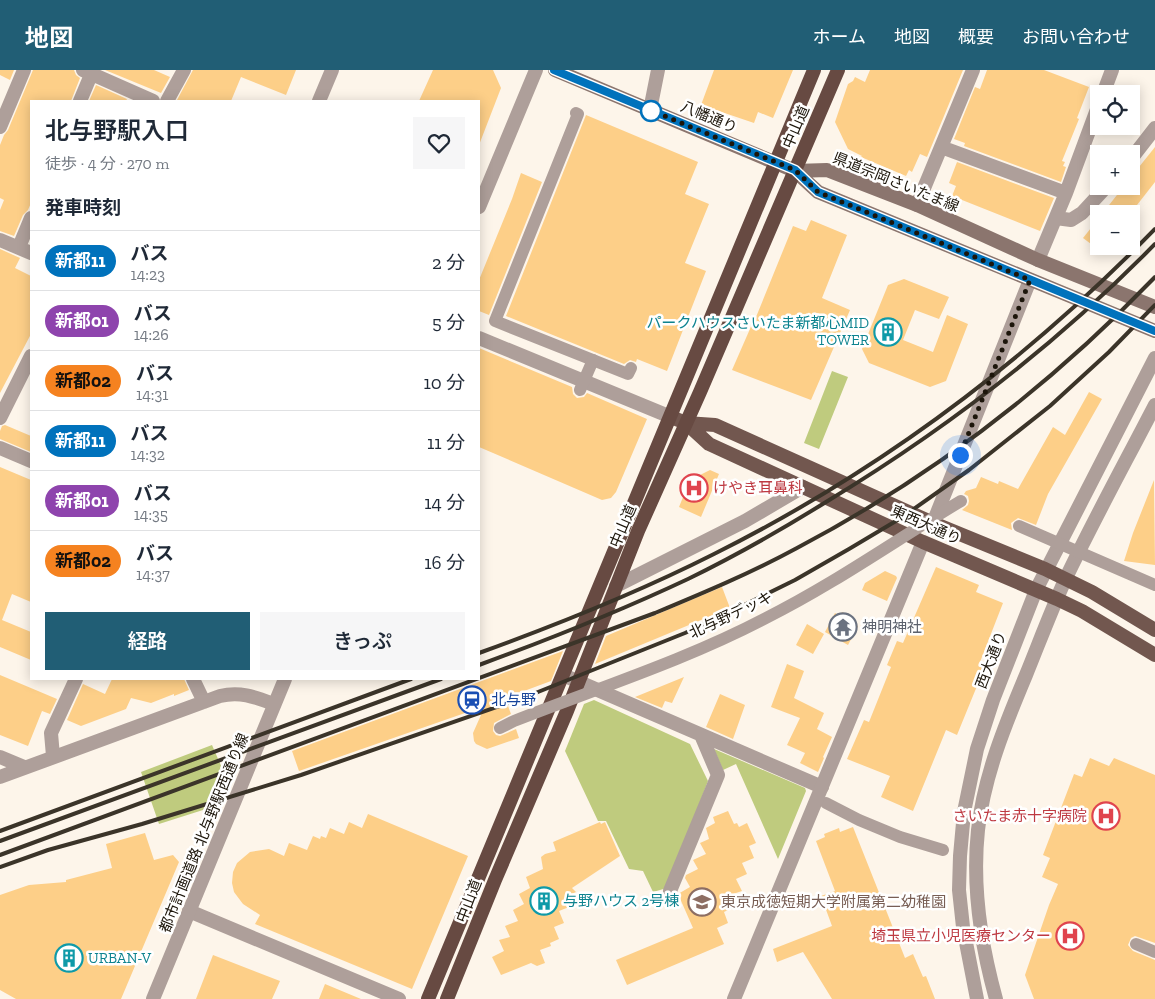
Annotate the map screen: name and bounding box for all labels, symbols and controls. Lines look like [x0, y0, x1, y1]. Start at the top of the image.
text: 地図 [25, 23, 73, 52]
text: ホーム [813, 26, 866, 48]
text: 地図 [894, 26, 930, 48]
text: 概要 [958, 26, 994, 48]
text: お問い合わせ [1022, 26, 1130, 48]
map controls [1090, 85, 1140, 255]
button: locate [1090, 85, 1140, 135]
street label: 八幡通り [678, 97, 740, 137]
unlabelled marker [640, 100, 662, 122]
street label: 中山道 [779, 103, 813, 151]
text: 北与野駅入口 [45, 116, 189, 145]
button: heart [413, 117, 465, 169]
button: + [1090, 145, 1140, 195]
street label: 県道宗岡さいたま線 [830, 148, 962, 216]
text: 徒歩 · 4 分 · 270 m [45, 154, 169, 173]
text: 発車時刻 [45, 196, 121, 219]
button: − [1090, 205, 1140, 255]
text: バス [131, 242, 169, 265]
text: 新都11 [55, 250, 106, 272]
text: 2 分 [432, 251, 465, 274]
text: 14:23 [131, 265, 165, 284]
text: バス [134, 302, 172, 325]
text: 新都01 [55, 310, 109, 332]
text: 5 分 [432, 311, 465, 334]
place label: パークハウスさいたま新都心MID TOWER [647, 314, 870, 349]
building icon: パークハウスさいたま新都心MID TOWER [873, 317, 903, 347]
text: 14:26 [134, 325, 169, 344]
text: バス [136, 362, 174, 385]
text: 新都02 [55, 370, 111, 392]
text: 10 分 [423, 371, 465, 394]
text: 14:31 [136, 385, 168, 404]
text: バス [131, 422, 169, 445]
text: 新都11 [55, 430, 106, 452]
text: 11 分 [427, 431, 465, 454]
your location [948, 443, 973, 468]
text: 14:32 [131, 445, 165, 464]
hospital icon: けやき耳鼻科 [679, 473, 709, 503]
place label: けやき耳鼻科 [713, 479, 803, 497]
text: バス [134, 482, 172, 505]
text: 新都01 [55, 490, 109, 512]
text: 14 分 [424, 491, 465, 514]
street label: 中山道 [606, 502, 640, 550]
street label: 東西大通り [888, 502, 964, 548]
text: 14:35 [134, 505, 168, 524]
text: バス [136, 542, 174, 565]
text: 新都02 [55, 550, 111, 572]
text: 16 分 [424, 551, 465, 574]
text: 14:37 [136, 565, 170, 584]
street label: 北与野デッキ [686, 588, 776, 642]
button: 経路 [45, 612, 250, 670]
button: きっぷ [260, 612, 465, 670]
temple icon: 神明神社 [828, 612, 858, 642]
place label: 神明神社 [862, 618, 922, 636]
street label: 西大通り [972, 629, 1010, 691]
station icon: 北与野 [457, 685, 487, 715]
place label: 北与野 [491, 691, 536, 709]
street label: 都市計画道路 北与野駅西通り線 [156, 731, 252, 935]
hospital icon: さいたま赤十字病院 [1091, 801, 1121, 831]
place label: さいたま赤十字病院 [952, 807, 1087, 825]
street label: 中山道 [453, 877, 485, 925]
building icon: 与野ハウス 2号棟 [529, 886, 559, 916]
school or university icon: 東京成徳短期大学附属第二幼稚園 [687, 887, 717, 917]
place label: 与野ハウス 2号棟 [563, 892, 679, 910]
place label: 東京成徳短期大学附属第二幼稚園 [721, 893, 946, 911]
hospital icon: 埼玉県立小児医療センター [1055, 921, 1085, 951]
place label: 埼玉県立小児医療センター [871, 927, 1051, 945]
building icon: URBAN-V [54, 943, 84, 973]
place label: URBAN-V [88, 949, 152, 967]

